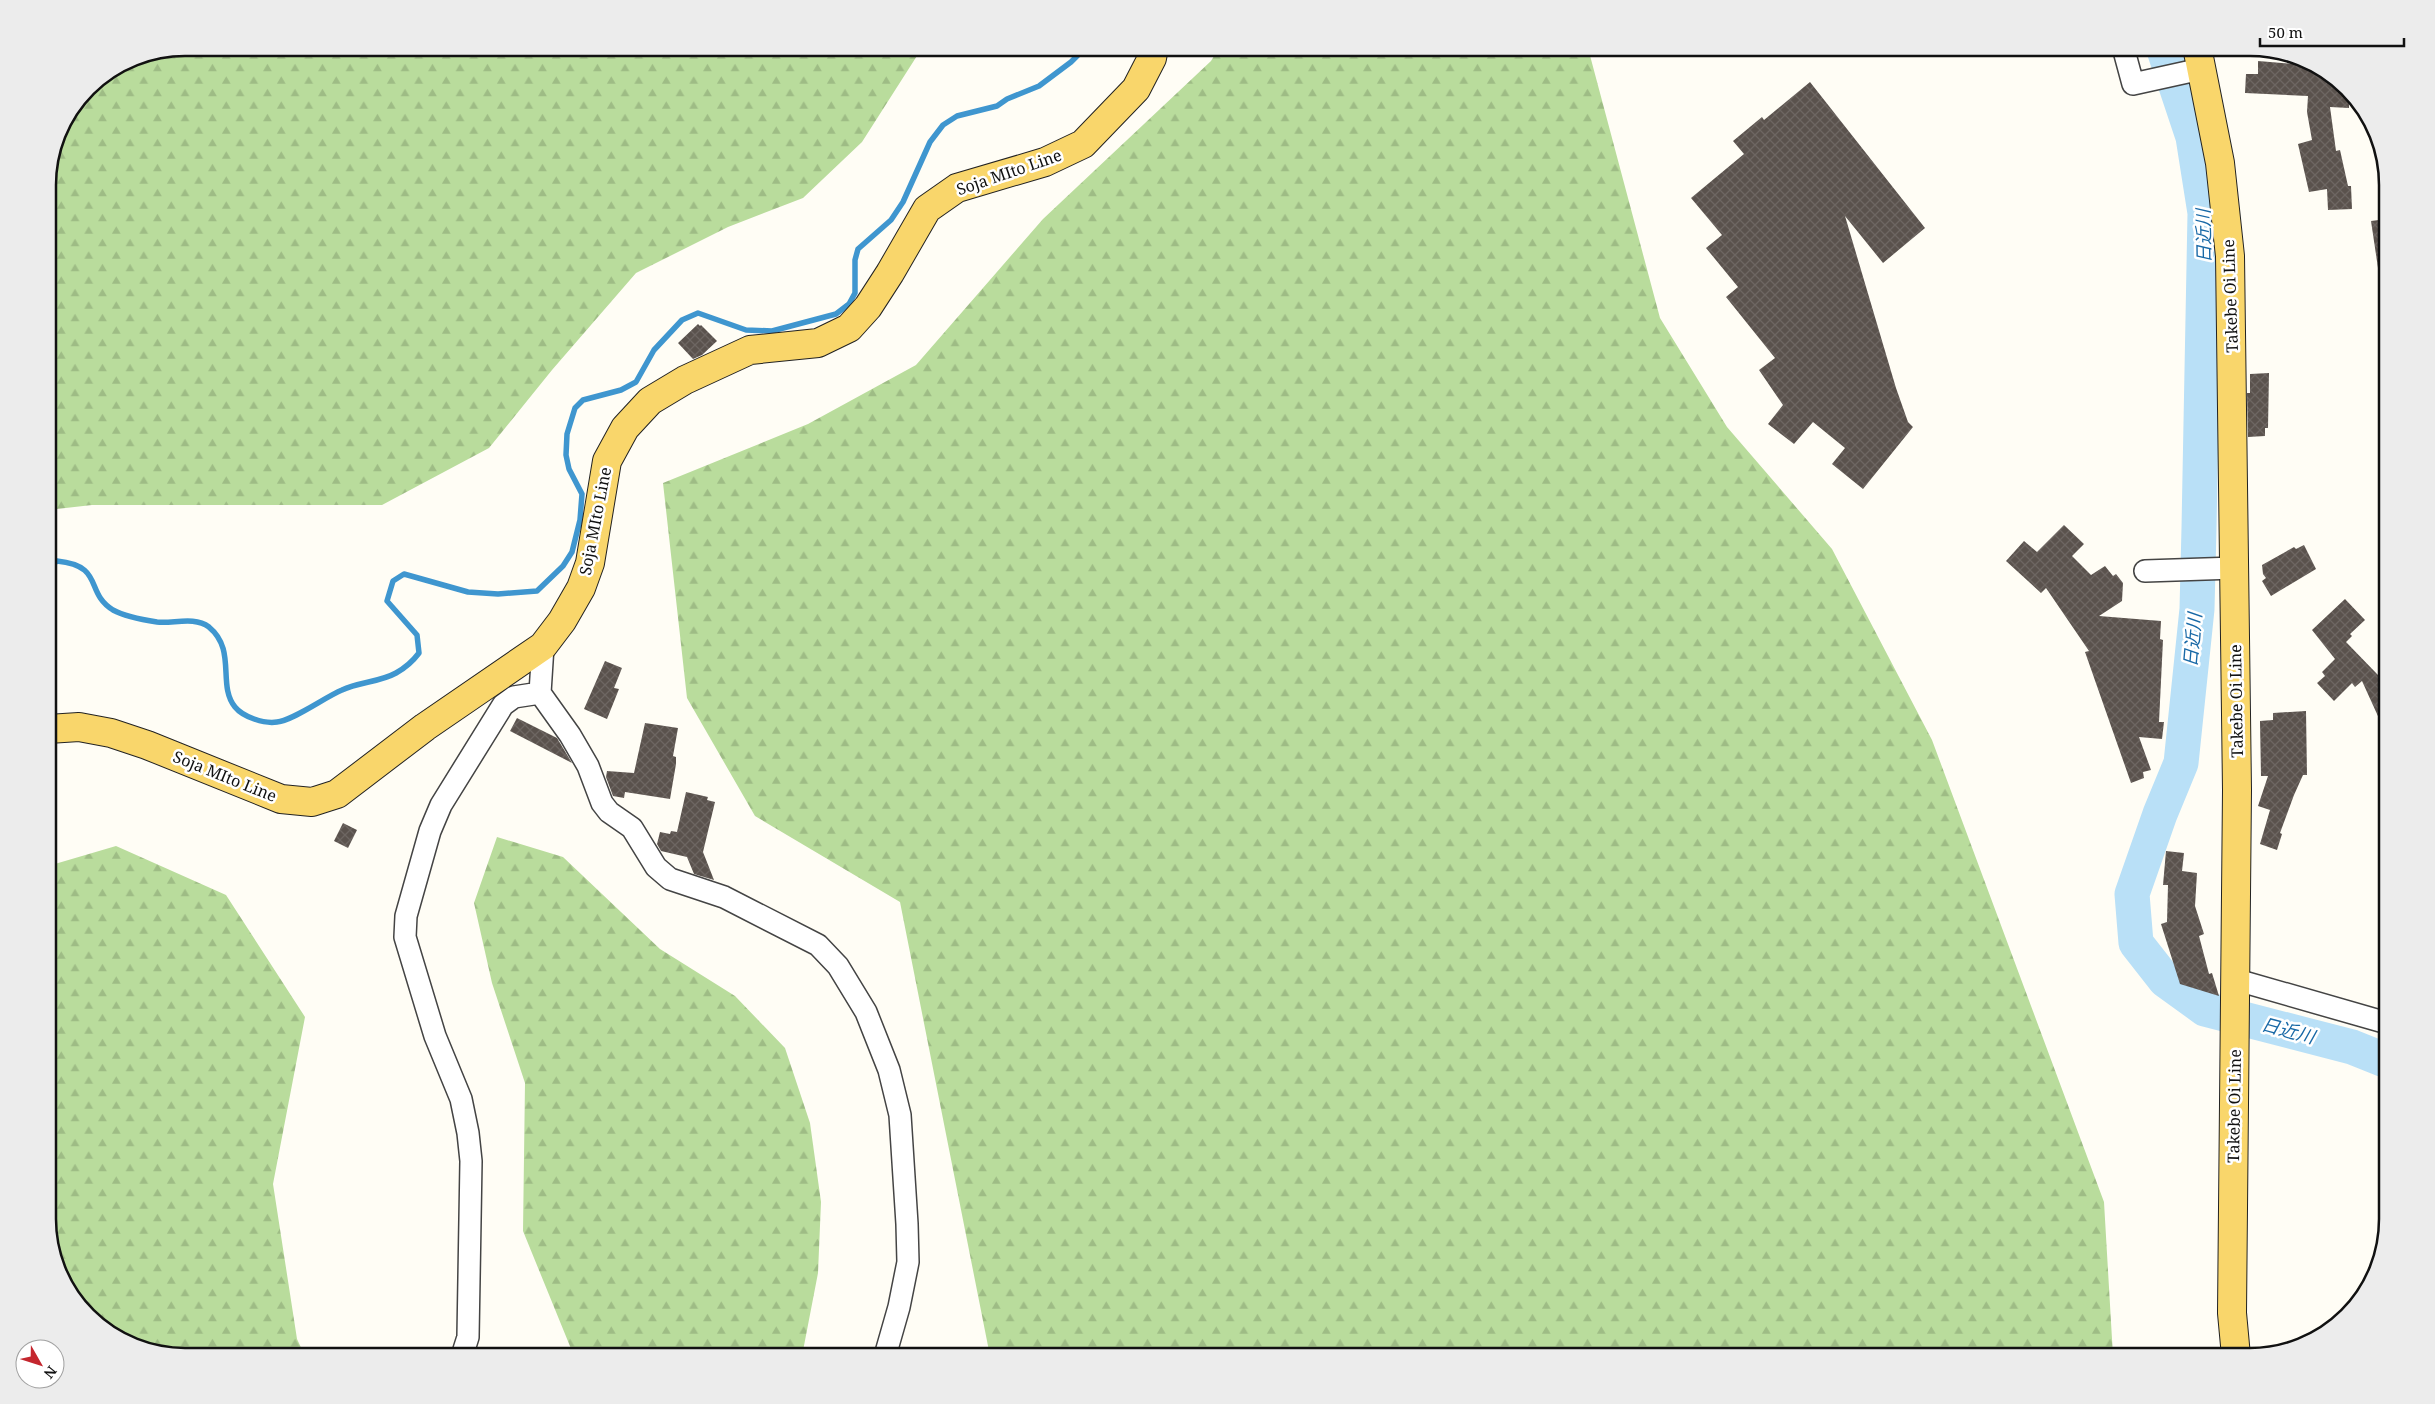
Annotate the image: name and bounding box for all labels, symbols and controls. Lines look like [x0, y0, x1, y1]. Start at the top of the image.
scale bar [2260, 15, 2404, 47]
text: 50 m [2268, 22, 2303, 42]
street label: Soja MIto Line [954, 144, 1064, 200]
water label: 日近川 [2190, 207, 2215, 263]
street label: Takebe Oi Line [2217, 239, 2243, 353]
street label: Soja MIto Line [574, 465, 616, 577]
water label: 日近川 [2178, 610, 2206, 668]
street label: Takebe Oi Line [2224, 644, 2248, 758]
street label: Soja MIto Line [170, 745, 280, 807]
water label: 日近川 [2259, 1011, 2319, 1049]
street label: Takebe Oi Line [2222, 1049, 2246, 1163]
north arrow [15, 1339, 65, 1389]
text: N [40, 1362, 61, 1383]

